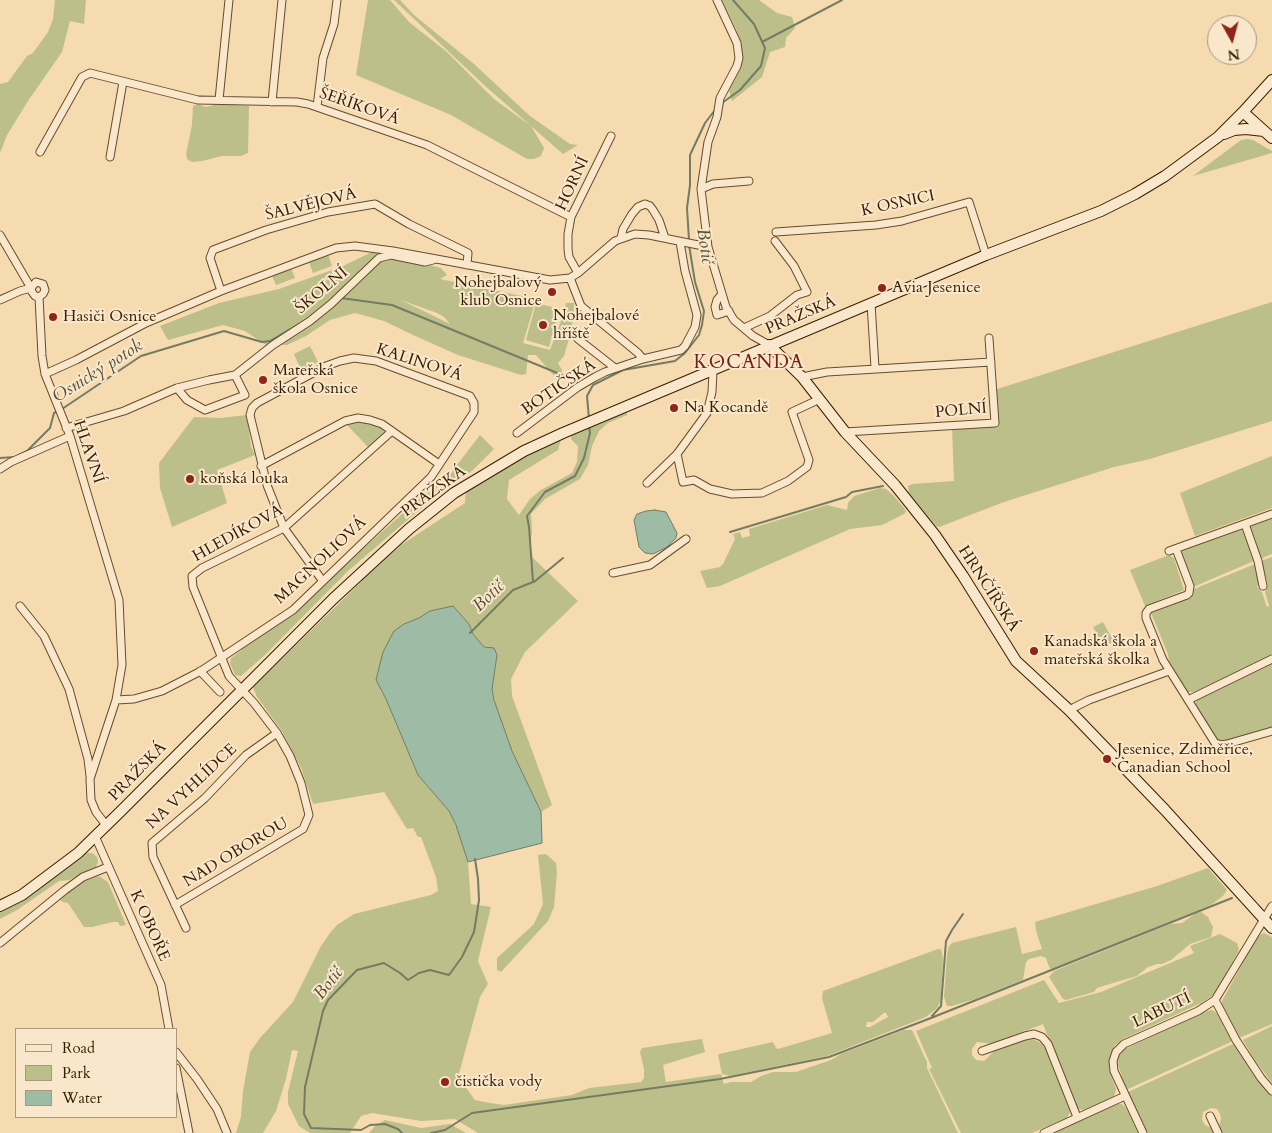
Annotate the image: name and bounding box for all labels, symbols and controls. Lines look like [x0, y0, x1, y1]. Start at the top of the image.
north arrow [1207, 15, 1257, 65]
text: N [1227, 44, 1241, 65]
street label: ŠEŘÍKOVÁ [316, 84, 402, 130]
street label: HORNÍ [552, 154, 594, 214]
street label: ŠALVĚJOVÁ [264, 184, 358, 226]
street label: K OSNICI [859, 187, 937, 221]
water label: Botič [691, 227, 717, 265]
street label: ŠKOLNÍ [292, 264, 352, 318]
place label: Nohejbalový klub Osnice [454, 273, 542, 311]
place label: Avia Jesenice [892, 278, 981, 298]
marker: Avia Jesenice [876, 282, 888, 294]
marker: Nohejbalový klub Osnice [546, 286, 558, 298]
street label: PRAŽSKÁ [763, 293, 839, 339]
place label: Nohejbalové hřiště [553, 306, 639, 344]
place label: Hasiči Osnice [63, 307, 157, 327]
marker: Hasiči Osnice [47, 311, 59, 323]
marker: Nohejbalové hřiště [537, 319, 549, 331]
water label: Osnický potok [49, 336, 147, 408]
street label: KALINOVÁ [374, 340, 464, 386]
district label: KOCANDA [693, 353, 805, 375]
street label: BOTIČSKÁ [518, 356, 600, 420]
place label: Mateřská škola Osnice [273, 361, 358, 399]
marker: Mateřská škola Osnice [257, 374, 269, 386]
place label: Na Kocandě [684, 398, 769, 418]
street label: POLNÍ [934, 399, 988, 423]
marker: Na Kocandě [668, 402, 680, 414]
street label: HLAVNÍ [68, 418, 108, 486]
street label: PRAŽSKÁ [398, 462, 470, 522]
place label: koňská louka [200, 469, 288, 489]
marker: koňská louka [184, 473, 196, 485]
street label: HLEDÍKOVÁ [189, 501, 287, 567]
street label: MAGNOLIOVÁ [271, 514, 371, 608]
street label: HRNČÍŘSKÁ [953, 543, 1023, 635]
water label: Botič [469, 577, 509, 617]
place label: Kanadská škola a mateřská školka [1044, 632, 1157, 670]
marker: Kanadská škola a mateřská školka [1028, 645, 1040, 657]
street label: PRAŽSKÁ [105, 738, 171, 806]
street label: NA VYHLÍDCE [143, 740, 241, 834]
place label: Jesenice, Zdiměřice, Canadian School [1117, 740, 1253, 778]
marker: Jesenice, Zdiměřice, Canadian School [1101, 753, 1113, 765]
street label: NAD OBOROU [180, 814, 292, 892]
street label: K OBOŘE [125, 888, 173, 964]
water label: Botič [310, 963, 348, 1005]
street label: LABUTÍ [1130, 989, 1194, 1033]
legend [15, 1028, 178, 1118]
text: Road [62, 1038, 95, 1058]
text: Park [62, 1063, 91, 1083]
place label: čistička vody [455, 1072, 542, 1092]
marker: čistička vody [439, 1076, 451, 1088]
text: Water [62, 1088, 102, 1108]

